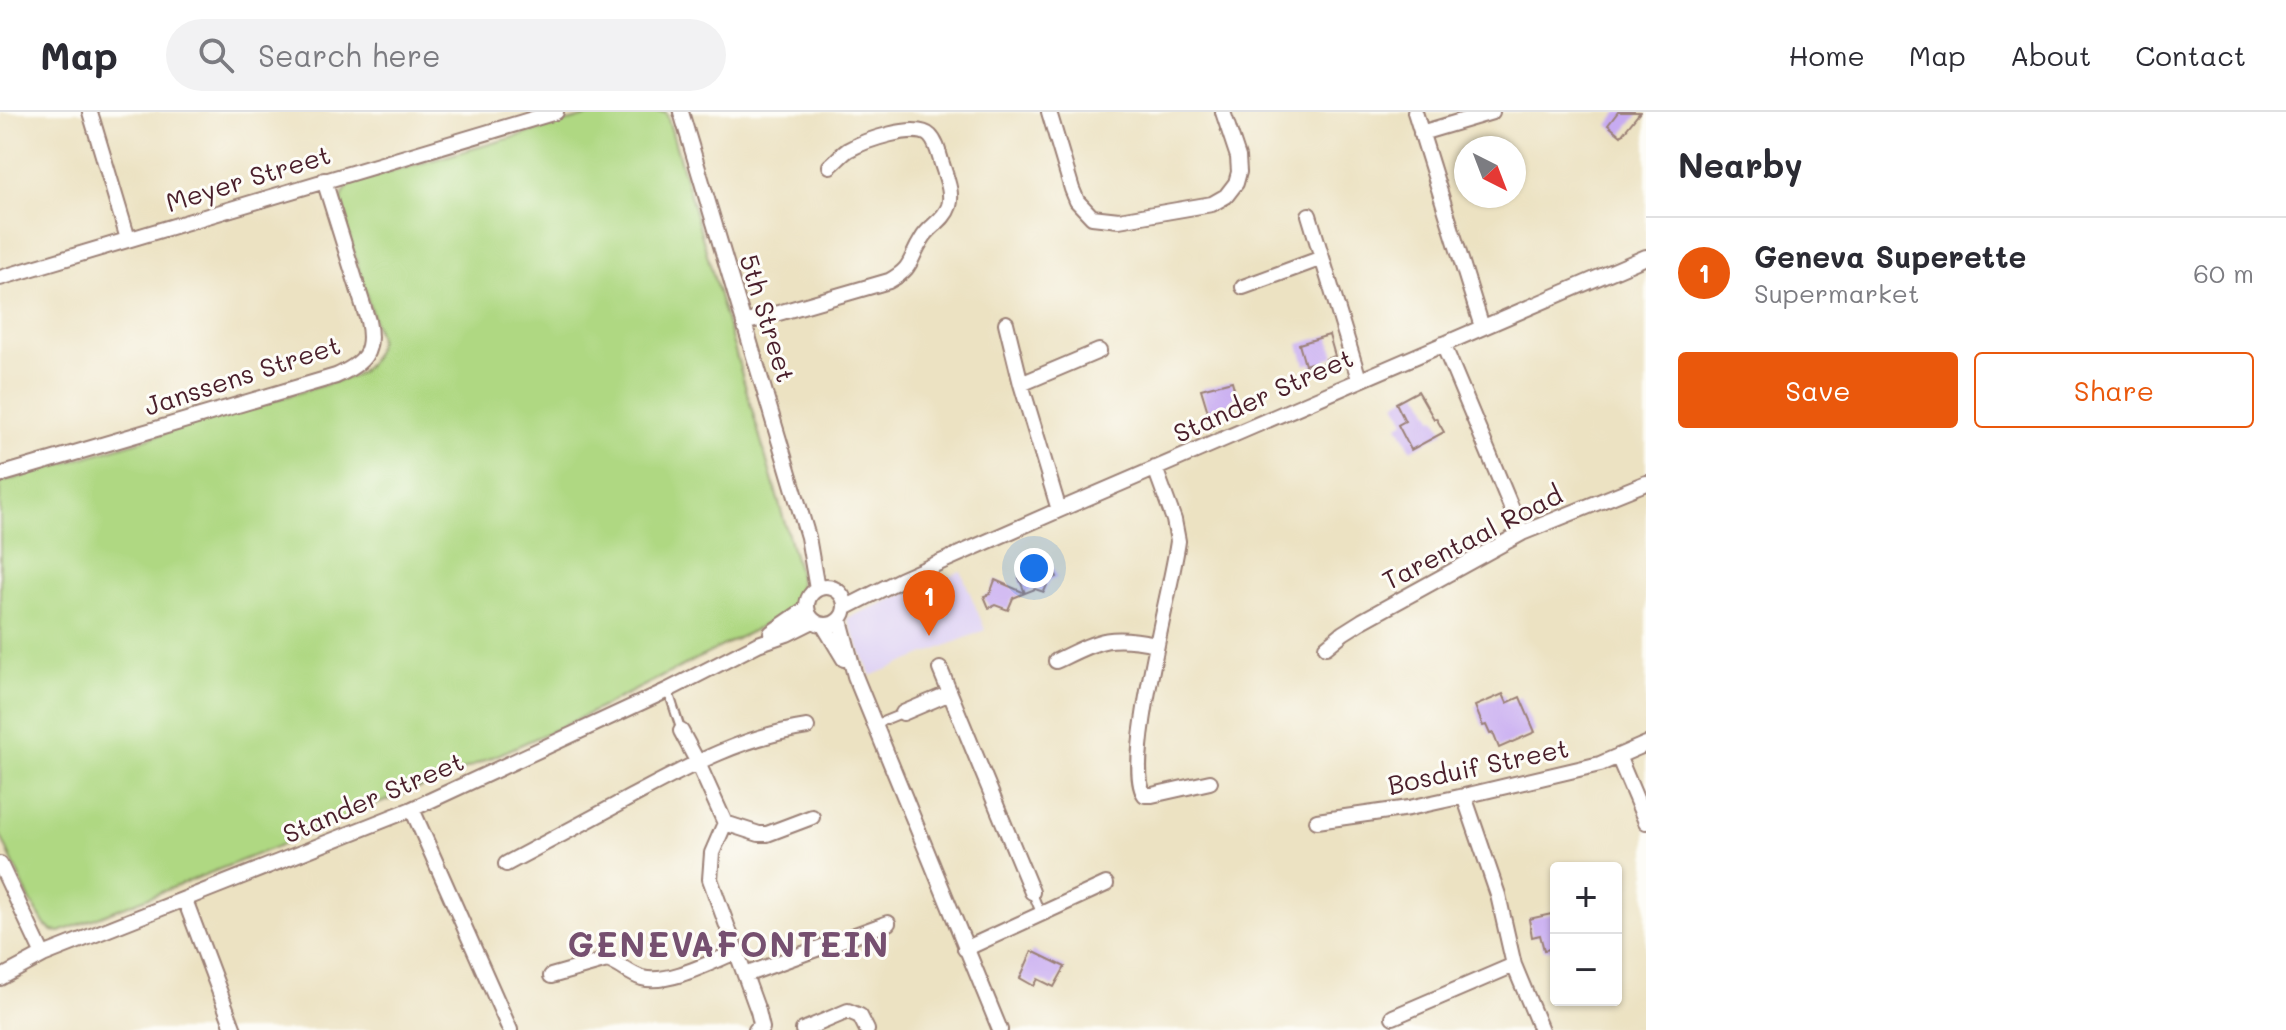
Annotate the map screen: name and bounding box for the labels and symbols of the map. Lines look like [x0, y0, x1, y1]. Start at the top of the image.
north arrow [1454, 136, 1526, 208]
street label: Meyer Street [161, 137, 335, 219]
street label: 5th Street [732, 250, 804, 386]
street label: Janssens Street [140, 327, 344, 423]
street label: Stander Street [1168, 340, 1358, 450]
street label: Tarentaal Road [1376, 477, 1568, 597]
your location [1014, 548, 1054, 588]
pin: 1 [903, 570, 955, 636]
street label: Bosduif Street [1384, 730, 1572, 802]
street label: Stander Street [277, 744, 469, 850]
district label: GENEVAFONTEIN [568, 921, 890, 966]

